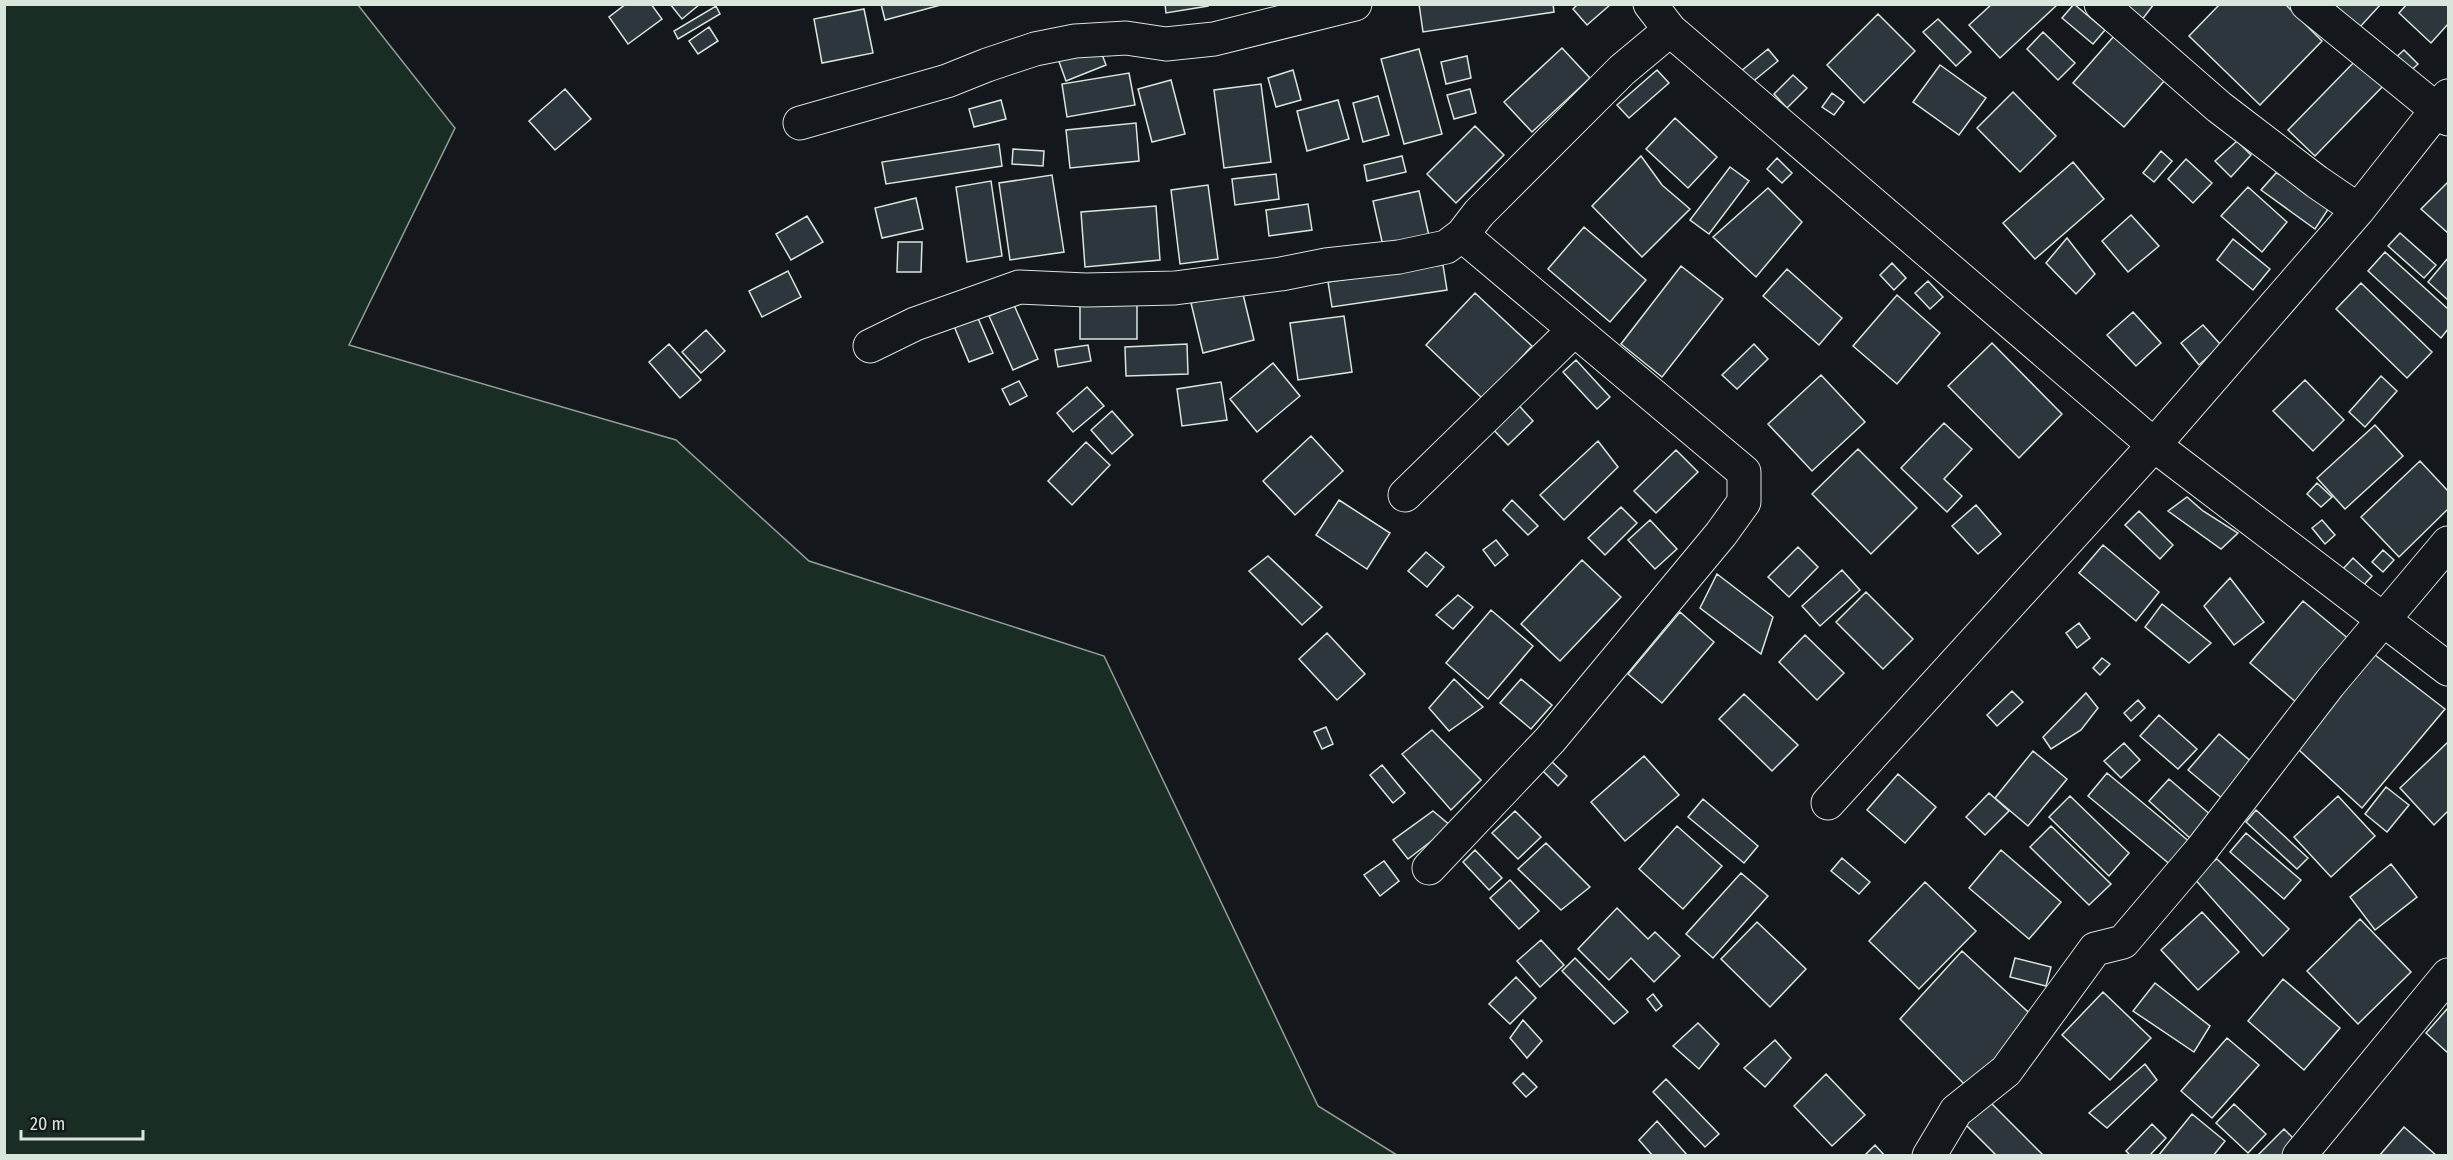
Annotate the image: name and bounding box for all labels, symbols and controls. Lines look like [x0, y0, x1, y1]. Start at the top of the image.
scale bar [21, 1103, 142, 1141]
text: 20 m [30, 1113, 65, 1135]

